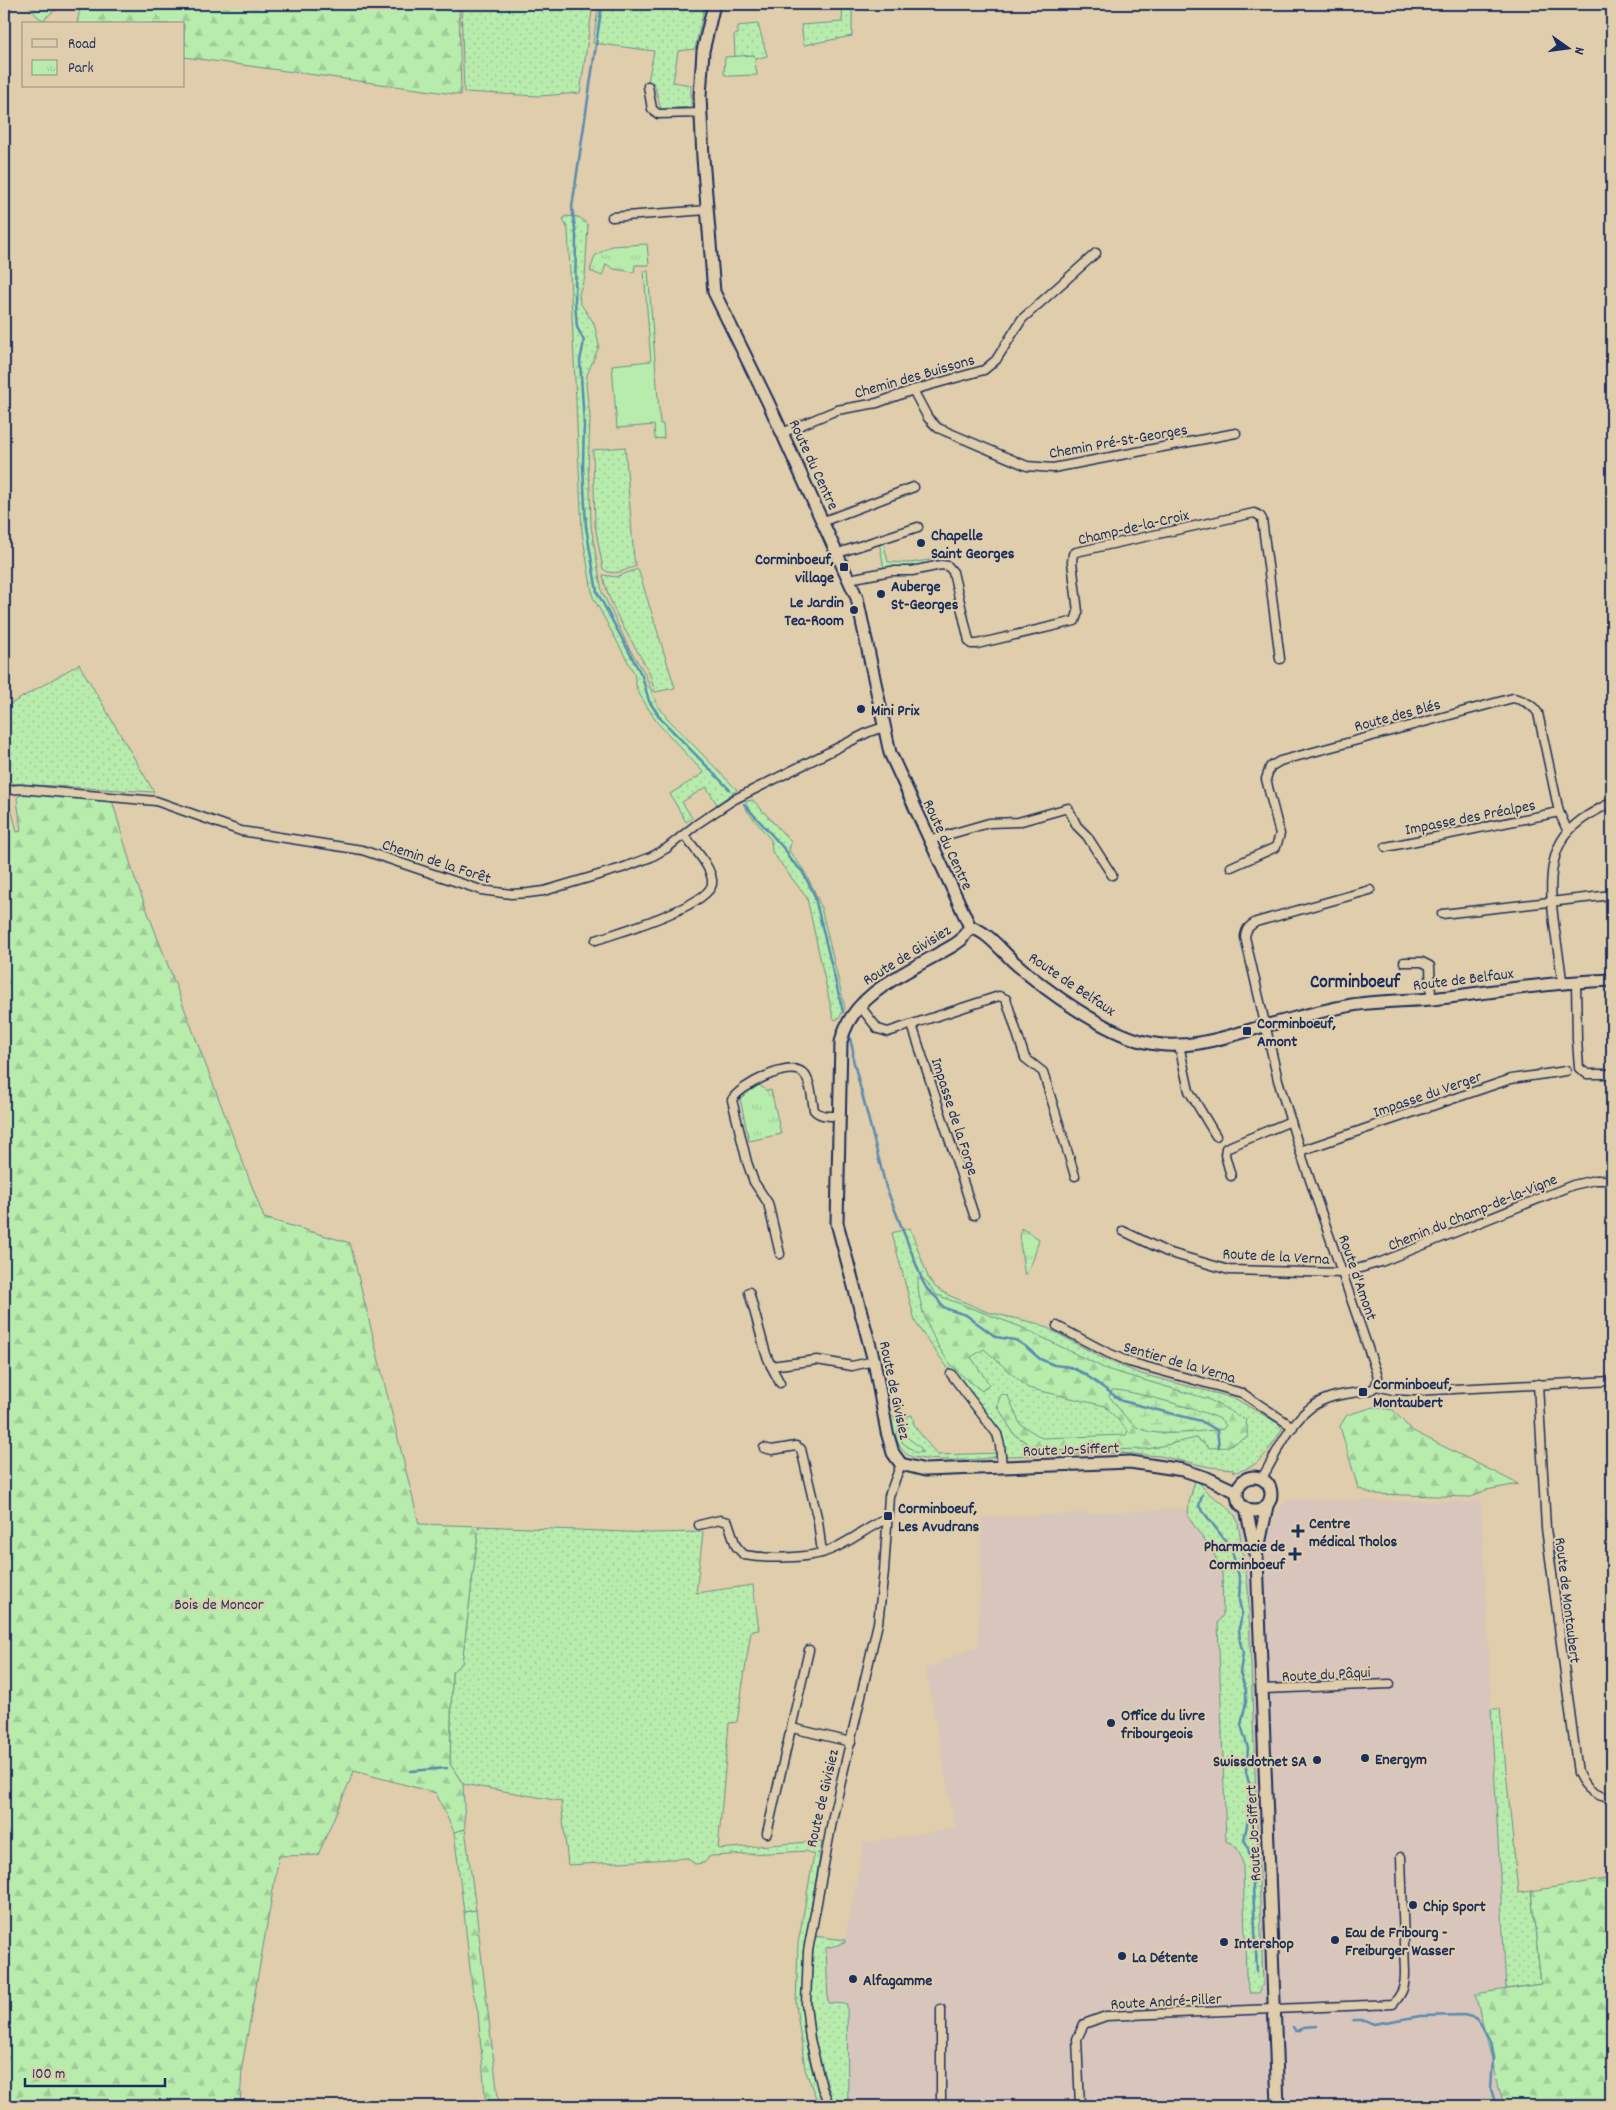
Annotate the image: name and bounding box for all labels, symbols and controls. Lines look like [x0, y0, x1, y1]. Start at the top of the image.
legend [22, 22, 185, 88]
north arrow [1544, 22, 1594, 72]
text: Road [68, 34, 96, 56]
text: N [1568, 45, 1589, 57]
text: Park [68, 58, 94, 80]
street label: Chemin des Buissons [852, 349, 978, 406]
street label: Route du Centre [782, 416, 844, 514]
street label: Chemin Pré-St-Georges [1047, 419, 1190, 466]
street label: Champ-de-la-Croix [1076, 504, 1191, 552]
place label: Chapelle Saint Georges [931, 525, 1015, 566]
marker: Chapelle Saint Georges [915, 537, 927, 549]
place label: Corminboeuf, village [755, 549, 834, 590]
marker: Corminboeuf, village [838, 561, 850, 573]
place label: Auberge St-Georges [891, 576, 959, 617]
marker: Auberge St-Georges [875, 588, 887, 600]
place label: Le Jardin Tea-Room [785, 592, 844, 633]
marker: Le Jardin Tea-Room [848, 604, 860, 616]
street label: Route des Blés [1352, 694, 1444, 739]
place label: Mini Prix [871, 700, 919, 723]
marker: Mini Prix [855, 703, 867, 715]
street label: Impasse des Préalpes [1403, 794, 1538, 842]
street label: Route du Centre [916, 796, 978, 894]
street label: Chemin de la Forêt [379, 834, 494, 891]
street label: Route de Givisiez [859, 920, 956, 992]
street label: Route de Belfaux [1023, 947, 1120, 1023]
street label: Route de Belfaux [1412, 963, 1515, 998]
district label: Corminboeuf [1310, 970, 1401, 997]
place label: Corminboeuf, Amont [1257, 1013, 1336, 1054]
marker: Corminboeuf, Amont [1241, 1025, 1253, 1037]
street label: Impasse de la Forge [924, 1055, 983, 1179]
street label: Impasse du Verger [1370, 1066, 1485, 1125]
street label: Chemin du Champ-de-la-Vigne [1385, 1169, 1561, 1258]
street label: Route d'Amont [1331, 1232, 1382, 1324]
street label: Route de la Verna [1222, 1243, 1330, 1272]
street label: Sentier de la Verna [1121, 1336, 1239, 1391]
street label: Route de Givisiez [872, 1339, 915, 1442]
place label: Corminboeuf, Montaubert [1373, 1374, 1452, 1415]
marker: Corminboeuf, Montaubert [1357, 1386, 1369, 1398]
street label: Route Jo-Siffert [1022, 1437, 1120, 1464]
place label: Corminboeuf, Les Avudrans [898, 1498, 980, 1539]
marker: Corminboeuf, Les Avudrans [882, 1510, 894, 1522]
place label: Centre médical Tholos [1309, 1513, 1398, 1554]
marker: Centre médical Tholos [1291, 1524, 1305, 1538]
place label: Pharmacie de Corminboeuf [1204, 1536, 1286, 1577]
street label: Route de Montaubert [1547, 1536, 1586, 1665]
marker: Pharmacie de Corminboeuf [1289, 1548, 1301, 1560]
park label: Bois de Moncor [174, 1594, 264, 1617]
street label: Route du Pâqui [1281, 1662, 1371, 1689]
place label: Office du livre fribourgeois [1120, 1705, 1205, 1746]
marker: Office du livre fribourgeois [1105, 1717, 1117, 1729]
street label: Route de Givisiez [801, 1747, 846, 1850]
place label: Energym [1375, 1749, 1427, 1772]
place label: Swissdotnet SA [1213, 1751, 1307, 1774]
marker: Energym [1359, 1752, 1371, 1764]
marker: Swissdotnet SA [1311, 1754, 1323, 1766]
street label: Route Jo-Siffert [1240, 1784, 1269, 1882]
place label: Chip Sport [1423, 1896, 1486, 1919]
marker: Chip Sport [1407, 1899, 1419, 1911]
place label: Eau de Fribourg - Freiburger Wasser [1345, 1922, 1456, 1963]
place label: Intershop [1234, 1933, 1294, 1956]
marker: Eau de Fribourg - Freiburger Wasser [1329, 1934, 1341, 1946]
marker: Intershop [1218, 1936, 1230, 1948]
place label: La Détente [1132, 1947, 1198, 1970]
marker: La Détente [1116, 1950, 1128, 1962]
place label: Alfagamme [863, 1970, 932, 1993]
marker: Alfagamme [847, 1973, 859, 1985]
street label: Route André-Piller [1110, 1988, 1222, 2017]
scale bar [25, 2055, 165, 2087]
text: 100 m [32, 2064, 65, 2086]

